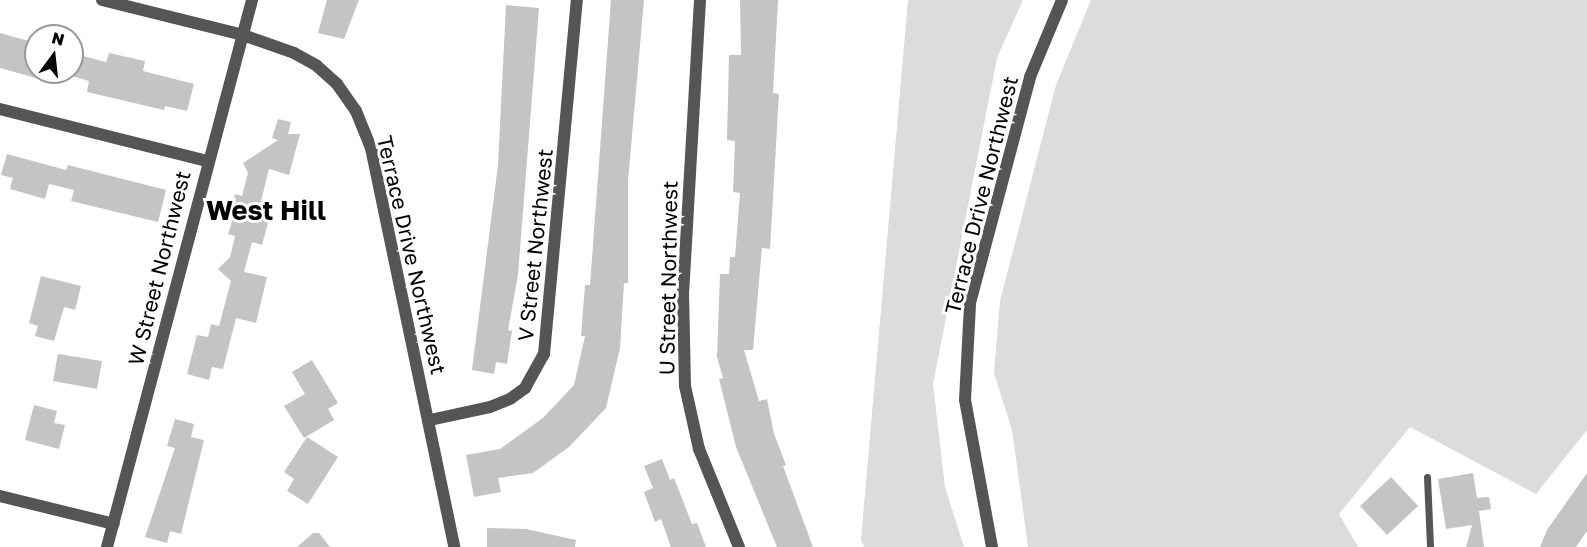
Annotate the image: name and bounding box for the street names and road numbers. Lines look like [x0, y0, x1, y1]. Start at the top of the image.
street label: Terrace Drive Northwest [939, 73, 1023, 317]
street label: Terrace Drive Northwest [372, 133, 452, 377]
street label: V Street Northwest [512, 147, 558, 343]
street label: W Street Northwest [123, 168, 195, 368]
street label: U Street Northwest [654, 180, 682, 376]

